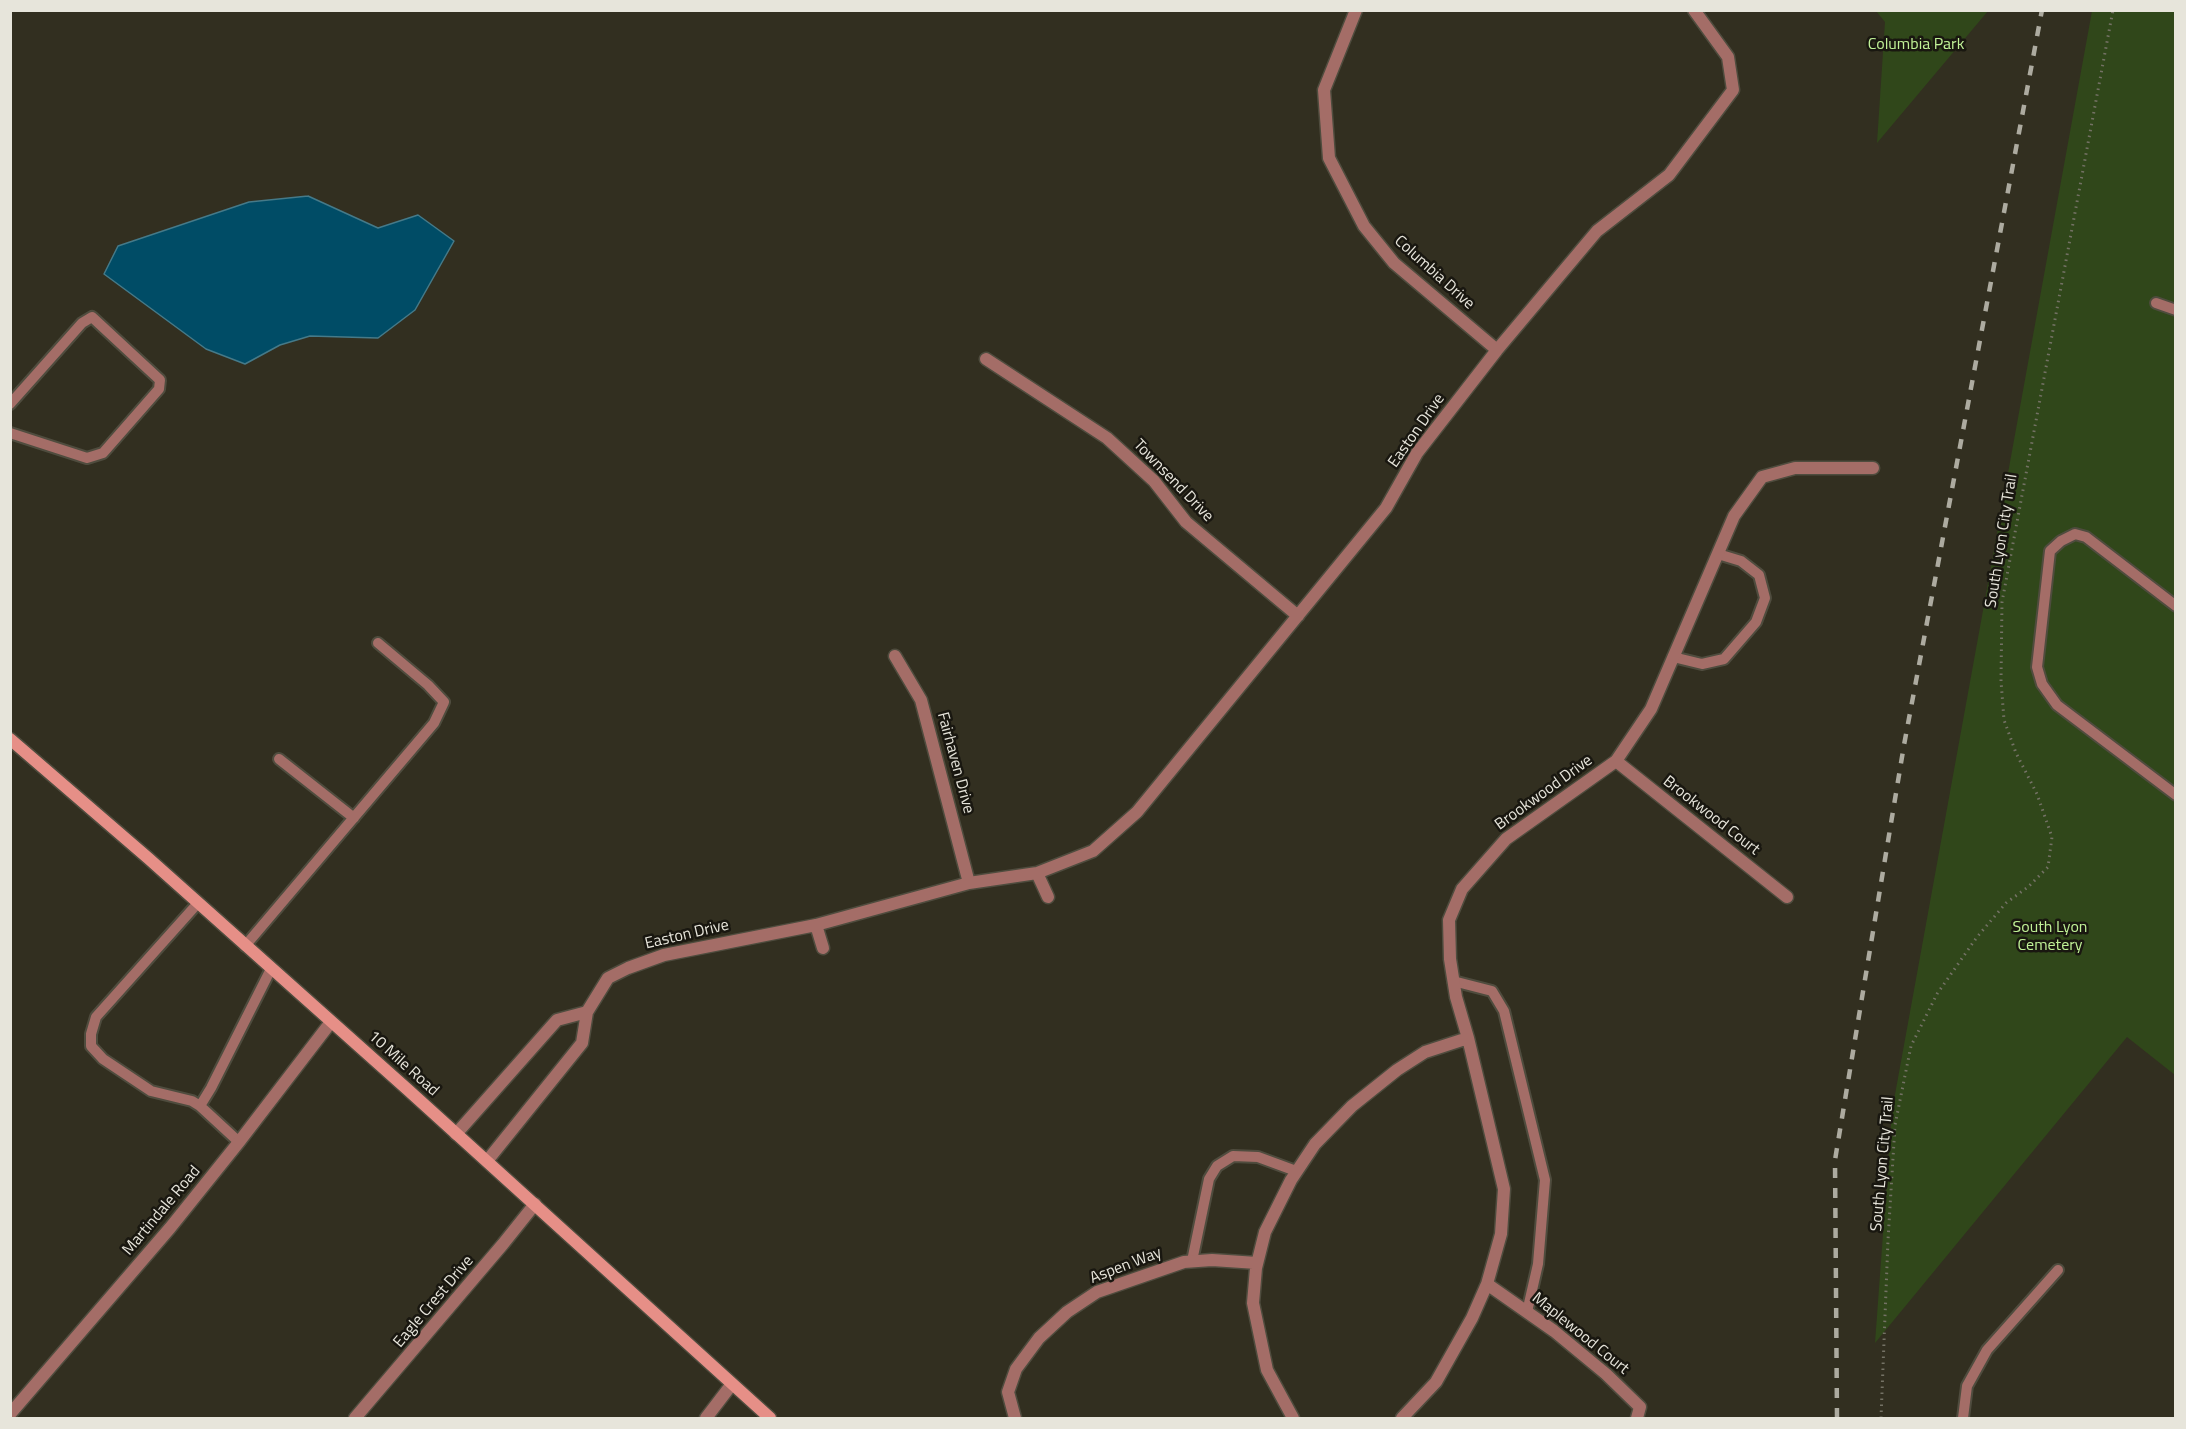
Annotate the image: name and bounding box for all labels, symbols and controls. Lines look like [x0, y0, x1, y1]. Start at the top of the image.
park label: Columbia Park [1868, 35, 1964, 55]
street label: Columbia Drive [1390, 232, 1478, 314]
street label: Easton Drive [1385, 390, 1449, 472]
street label: Townsend Drive [1129, 436, 1217, 526]
street label: South Lyon City Trail [1982, 473, 2022, 609]
street label: Fairhaven Drive [932, 710, 978, 816]
street label: Brookwood Drive [1492, 751, 1596, 835]
street label: Brookwood Court [1659, 772, 1763, 860]
street label: Easton Drive [643, 916, 731, 954]
park label: South Lyon Cemetery [2013, 918, 2087, 956]
street label: 10 Mile Road [364, 1027, 442, 1101]
street label: South Lyon City Trail [1868, 1096, 1898, 1232]
street label: Martindale Road [119, 1162, 205, 1260]
street label: Aspen Way [1087, 1244, 1165, 1288]
street label: Eagle Crest Drive [390, 1252, 478, 1352]
street label: Maplewood Court [1528, 1289, 1632, 1379]

